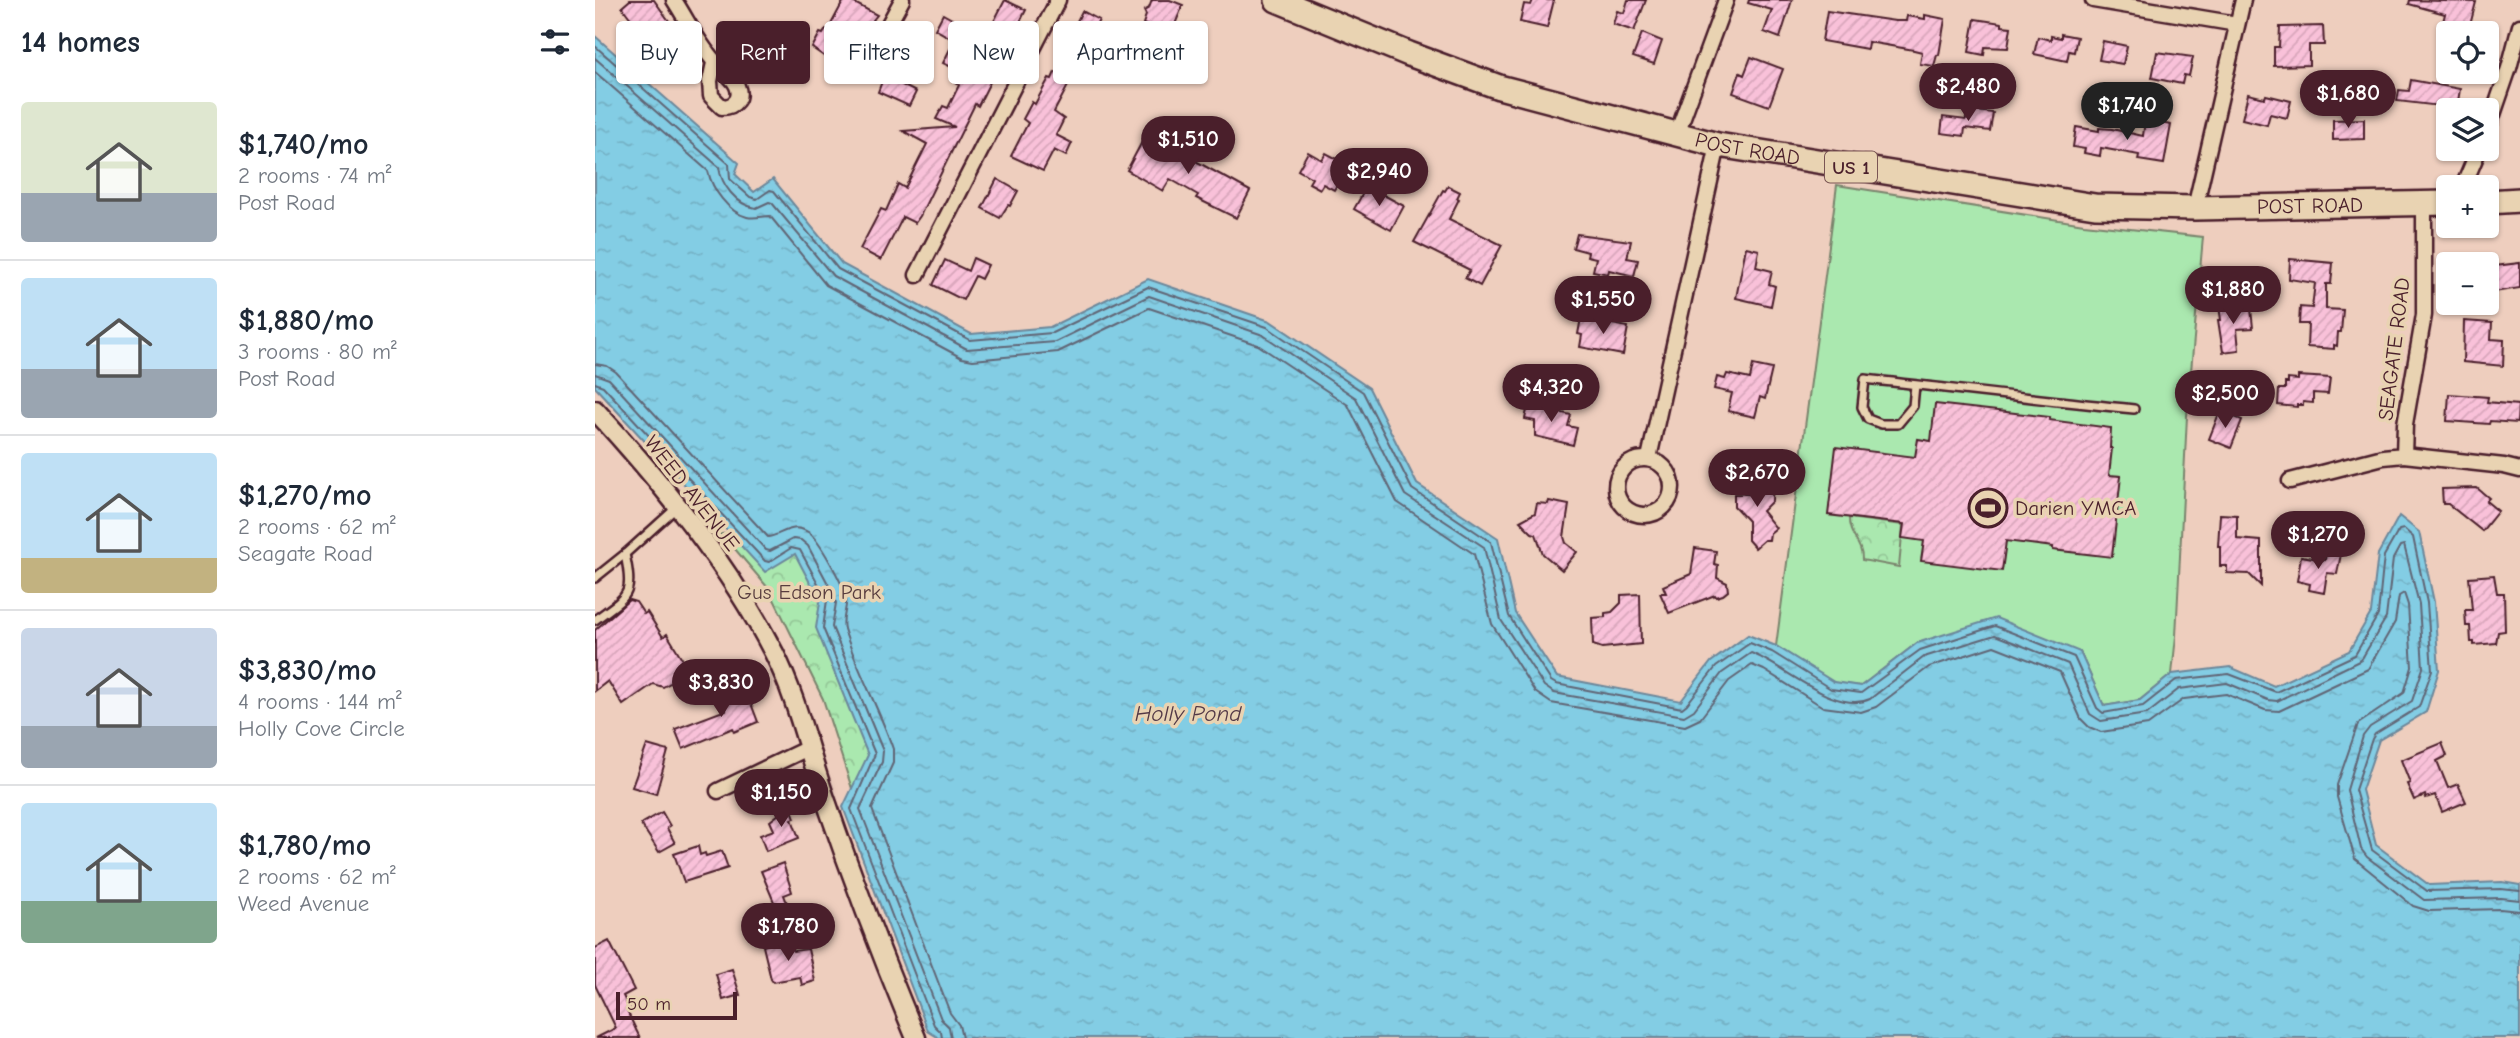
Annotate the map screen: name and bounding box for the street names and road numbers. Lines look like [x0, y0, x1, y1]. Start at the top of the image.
street label: POST ROAD [1693, 127, 1802, 170]
road number: US 1 [1825, 152, 1877, 182]
street label: POST ROAD [2257, 193, 2363, 219]
street label: SEAGATE ROAD [2373, 276, 2415, 422]
street label: WEED AVENUE [639, 430, 745, 556]

